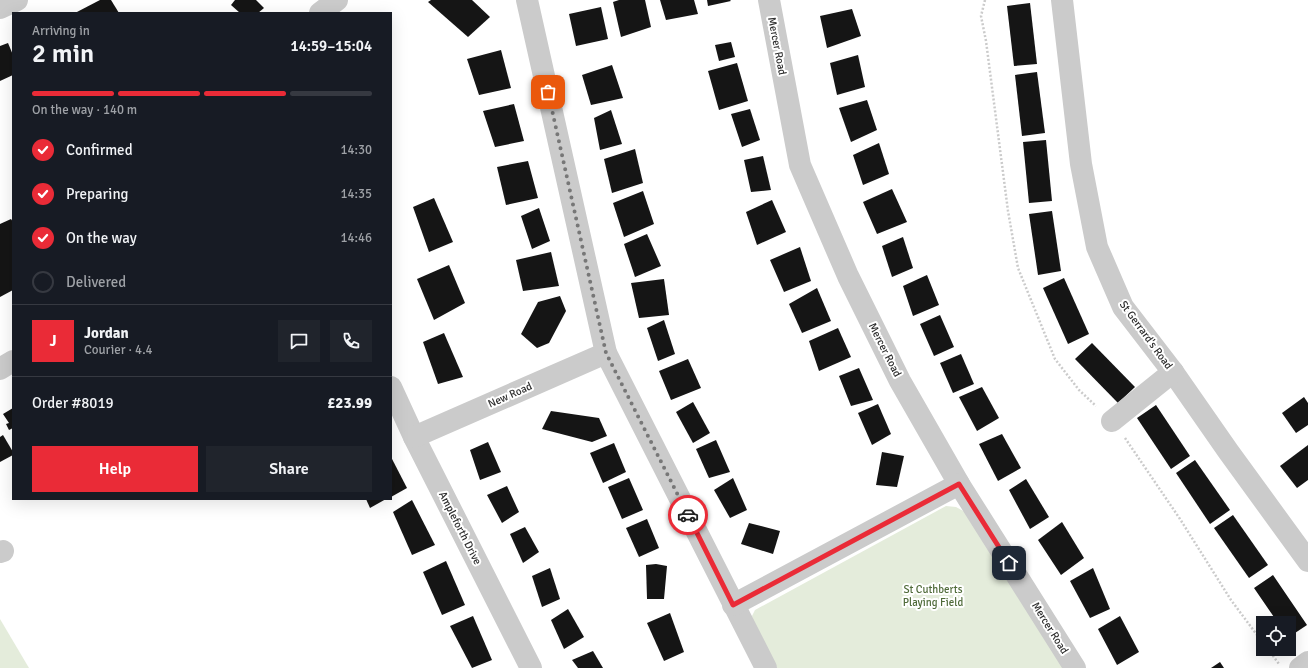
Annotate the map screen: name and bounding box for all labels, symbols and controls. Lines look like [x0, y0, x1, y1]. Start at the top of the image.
street label: Mercer Road [765, 16, 789, 76]
text: Arriving in [32, 23, 90, 39]
text: 14:59–15:04 [291, 37, 372, 55]
text: 2 min [32, 38, 94, 70]
pin [531, 75, 565, 109]
icon: bag [537, 81, 559, 103]
text: On the way · 140 m [32, 102, 137, 118]
icon: check [32, 139, 54, 161]
text: Confirmed [66, 141, 133, 159]
text: 14:30 [340, 142, 372, 158]
icon: check [32, 183, 54, 205]
text: Preparing [66, 185, 129, 203]
text: 14:35 [340, 186, 372, 202]
icon: check [32, 227, 54, 249]
text: On the way [66, 229, 137, 247]
text: 14:46 [340, 230, 372, 246]
text: Delivered [66, 273, 126, 291]
street label: St Gerrard's Road [1117, 298, 1175, 372]
button: chat [278, 320, 320, 362]
button: phone [330, 320, 372, 362]
street label: Mercer Road [866, 321, 904, 379]
text: Jordan [84, 324, 129, 342]
text: J [49, 332, 57, 350]
text: Courier · 4.4 [84, 342, 153, 358]
street label: New Road [486, 379, 534, 410]
text: Order #8019 [32, 394, 114, 412]
text: £23.99 [327, 394, 372, 412]
button: Help [32, 446, 198, 492]
button: Share [206, 446, 372, 492]
street label: Ampleforth Drive [436, 489, 484, 567]
courier [668, 495, 708, 535]
icon: car [677, 504, 699, 526]
pin [992, 546, 1026, 580]
icon: home [998, 552, 1020, 574]
park label: St Cuthberts Playing Field [903, 583, 963, 609]
street label: Mercer Road [1029, 600, 1071, 657]
map controls [1256, 616, 1296, 656]
button: locate [1256, 616, 1296, 656]

